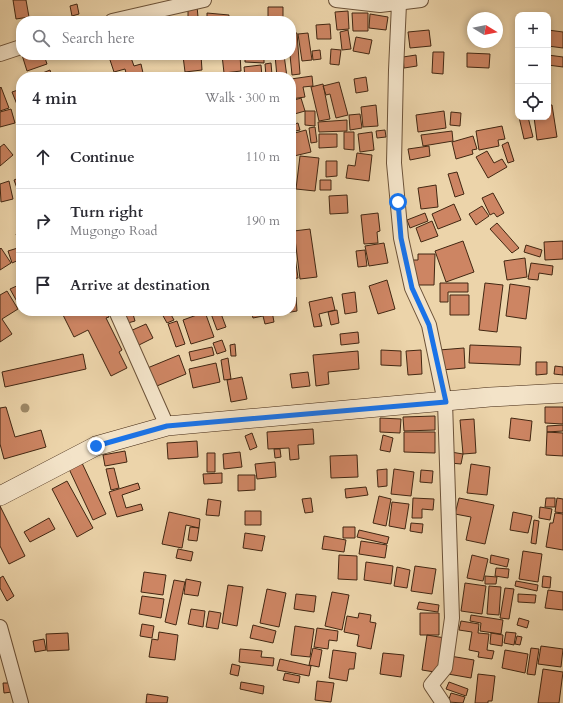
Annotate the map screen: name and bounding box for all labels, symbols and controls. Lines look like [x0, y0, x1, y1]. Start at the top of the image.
north arrow [467, 12, 503, 48]
map controls [515, 12, 551, 120]
button: + [515, 12, 551, 48]
search box [16, 16, 296, 60]
icon: search [30, 27, 52, 49]
text: Search here [62, 28, 135, 48]
button: − [515, 48, 551, 84]
button: locate [515, 84, 551, 120]
text: 4 min [32, 87, 77, 110]
text: Walk · 300 m [205, 89, 280, 107]
icon: ahead [32, 146, 54, 168]
text: Continue [70, 147, 135, 167]
text: 110 m [246, 148, 280, 166]
route start [389, 193, 407, 211]
text: Turn right [70, 202, 143, 222]
icon: right [32, 210, 54, 232]
text: 190 m [246, 212, 280, 230]
text: Mugongo Road [70, 222, 157, 240]
icon: arrive [32, 274, 54, 296]
text: Arrive at destination [70, 275, 210, 295]
route end [87, 437, 105, 455]

